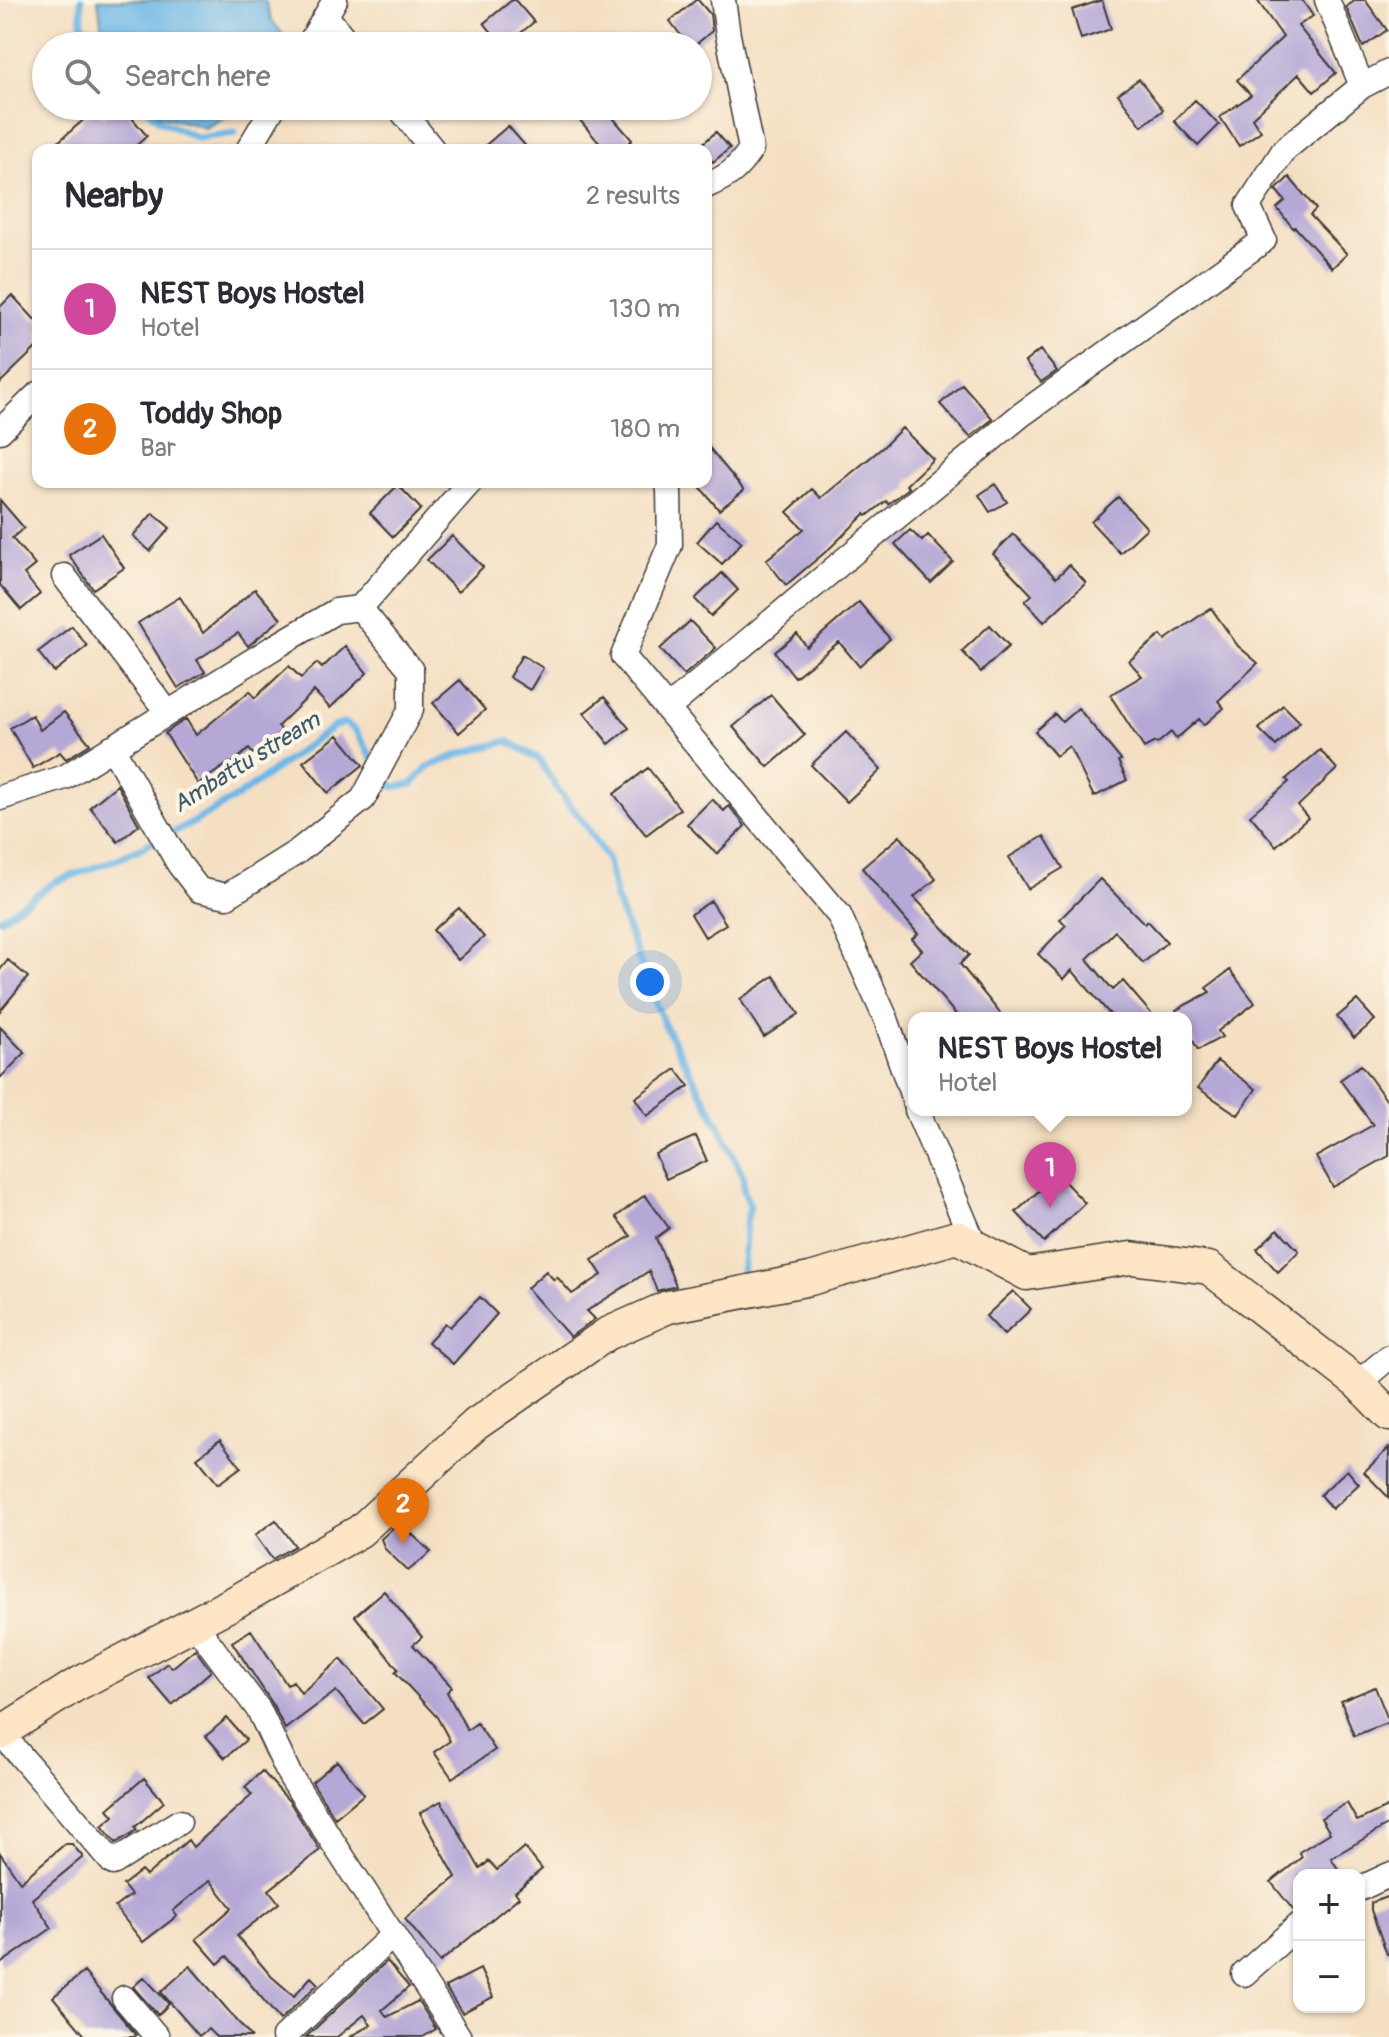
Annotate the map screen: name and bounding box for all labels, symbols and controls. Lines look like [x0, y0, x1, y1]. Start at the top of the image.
search box [32, 32, 712, 120]
icon: search [60, 54, 104, 98]
text: Search here [124, 58, 271, 95]
text: Nearby [64, 175, 163, 218]
text: 2 results [586, 180, 680, 212]
text: NEST Boys Hostel [140, 275, 365, 312]
text: 1 [85, 293, 95, 325]
text: 130 m [609, 293, 680, 325]
text: Hotel [140, 312, 200, 344]
text: Toddy Shop [140, 395, 282, 432]
text: 2 [83, 413, 97, 445]
text: 180 m [610, 413, 680, 445]
text: Bar [140, 432, 176, 464]
water label: Ambattu stream [167, 705, 327, 819]
your location [630, 962, 670, 1002]
popup [908, 1012, 1192, 1116]
text: NEST Boys Hostel [938, 1030, 1162, 1067]
text: Hotel [938, 1067, 997, 1099]
pin: 1 [1024, 1142, 1076, 1208]
pin: 2 [377, 1478, 429, 1544]
map controls [1293, 1869, 1365, 2013]
button: + [1293, 1869, 1365, 1941]
button: − [1293, 1941, 1365, 2013]

